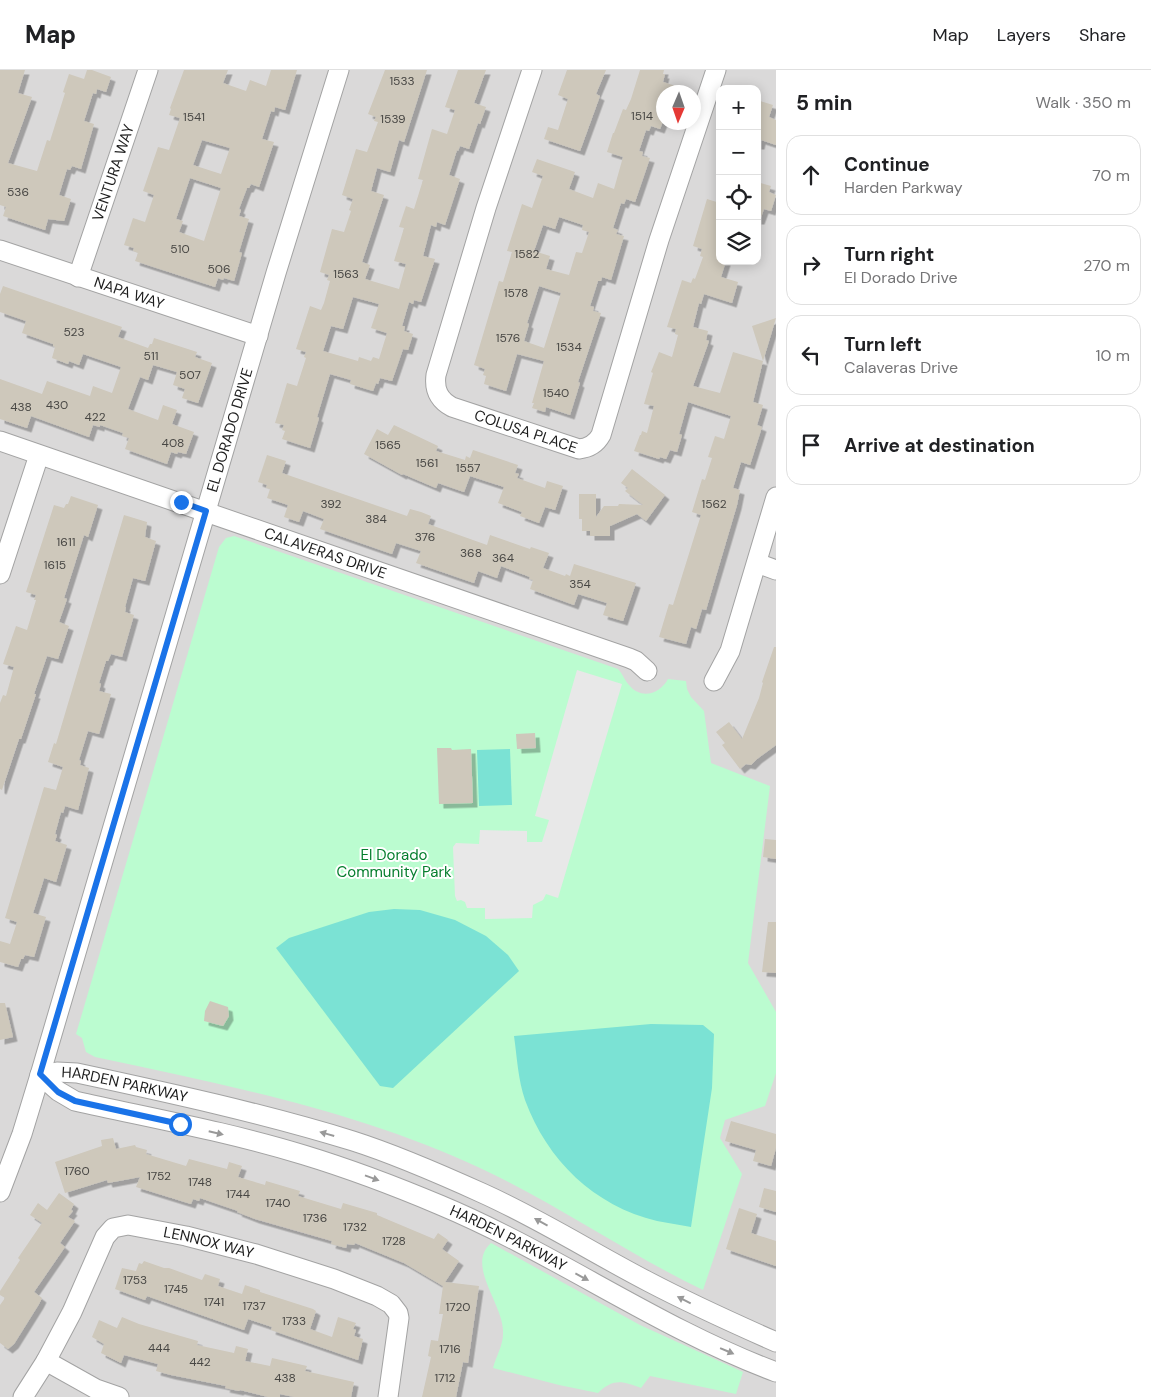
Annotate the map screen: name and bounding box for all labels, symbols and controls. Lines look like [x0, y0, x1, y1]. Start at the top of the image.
text: Map [25, 19, 76, 50]
text: Map [933, 23, 969, 47]
text: Layers [997, 23, 1051, 47]
text: Share [1079, 23, 1126, 47]
house number: 1533 [389, 73, 415, 89]
north arrow [656, 85, 701, 130]
map controls [716, 85, 761, 265]
button: + [716, 85, 761, 130]
text: 5 min [796, 89, 852, 117]
text: Walk · 350 m [1036, 92, 1131, 113]
house number: 1514 [631, 108, 653, 124]
house number: 1541 [183, 109, 205, 125]
house number: 1539 [380, 111, 406, 127]
street label: VENTURA WAY [88, 121, 139, 224]
button: − [716, 130, 761, 175]
text: Continue [844, 152, 930, 177]
icon: ahead [797, 161, 825, 189]
text: 70 m [1092, 165, 1130, 186]
button: locate [716, 175, 761, 220]
text: Harden Parkway [844, 177, 963, 198]
house number: 536 [7, 184, 29, 200]
button: layers [716, 220, 761, 265]
house number: 510 [170, 241, 190, 257]
text: Turn right [844, 242, 934, 267]
house number: 1582 [514, 246, 540, 262]
icon: right [797, 251, 825, 279]
text: 270 m [1083, 255, 1130, 276]
house number: 506 [207, 261, 231, 277]
house number: 1563 [333, 266, 359, 282]
text: El Dorado Drive [844, 267, 958, 288]
street label: NAPA WAY [91, 272, 167, 314]
house number: 1578 [504, 285, 528, 301]
house number: 523 [63, 324, 85, 340]
house number: 1576 [496, 330, 520, 346]
text: Turn left [844, 332, 922, 357]
house number: 1534 [556, 339, 582, 355]
icon: left [797, 341, 825, 369]
text: 10 m [1096, 345, 1130, 366]
house number: 511 [144, 348, 158, 364]
text: Calaveras Drive [844, 357, 958, 378]
street label: EL DORADO DRIVE [202, 366, 258, 495]
house number: 507 [179, 367, 201, 383]
house number: 1540 [543, 385, 569, 401]
house number: 430 [46, 397, 68, 413]
house number: 438 [10, 399, 32, 415]
street label: COLUSA PLACE [472, 405, 580, 458]
house number: 422 [84, 409, 106, 425]
icon: arrive [797, 431, 825, 459]
text: Arrive at destination [844, 433, 1035, 458]
house number: 408 [162, 435, 184, 451]
house number: 1565 [375, 437, 401, 453]
house number: 1561 [416, 455, 438, 471]
house number: 1557 [456, 460, 480, 476]
route end [170, 491, 193, 514]
house number: 392 [321, 496, 342, 512]
house number: 1562 [701, 496, 727, 512]
house number: 384 [365, 511, 387, 527]
street label: CALAVERAS DRIVE [261, 523, 389, 584]
house number: 376 [415, 529, 435, 545]
house number: 1611 [57, 534, 75, 550]
house number: 368 [460, 545, 482, 561]
house number: 364 [492, 550, 514, 566]
house number: 1615 [44, 557, 66, 573]
house number: 354 [569, 576, 591, 592]
park label: El Dorado Community Park [336, 845, 452, 882]
street label: HARDEN PARKWAY [61, 1062, 190, 1107]
route start [169, 1113, 192, 1136]
one-way arrow [209, 1129, 224, 1137]
one-way arrow [319, 1129, 334, 1137]
house number: 1760 [64, 1163, 90, 1179]
house number: 1752 [147, 1168, 171, 1184]
house number: 1748 [188, 1174, 212, 1190]
one-way arrow [365, 1174, 380, 1182]
house number: 1744 [226, 1186, 250, 1202]
house number: 1740 [266, 1195, 290, 1211]
street label: HARDEN PARKWAY [447, 1200, 570, 1276]
house number: 1736 [303, 1210, 327, 1226]
one-way arrow [534, 1218, 548, 1226]
house number: 1732 [343, 1219, 367, 1235]
street label: LENNOX WAY [162, 1222, 256, 1263]
house number: 1728 [382, 1233, 406, 1249]
house number: 1753 [123, 1272, 147, 1288]
one-way arrow [575, 1273, 590, 1281]
house number: 1745 [164, 1281, 188, 1297]
house number: 1741 [204, 1294, 224, 1310]
one-way arrow [677, 1296, 691, 1304]
house number: 1737 [242, 1298, 266, 1314]
house number: 1720 [446, 1299, 470, 1315]
house number: 1733 [282, 1313, 306, 1329]
house number: 444 [148, 1340, 170, 1356]
house number: 1716 [439, 1341, 461, 1357]
one-way arrow [720, 1348, 734, 1356]
house number: 442 [189, 1354, 211, 1370]
house number: 438 [274, 1370, 296, 1386]
house number: 1712 [435, 1370, 456, 1386]

